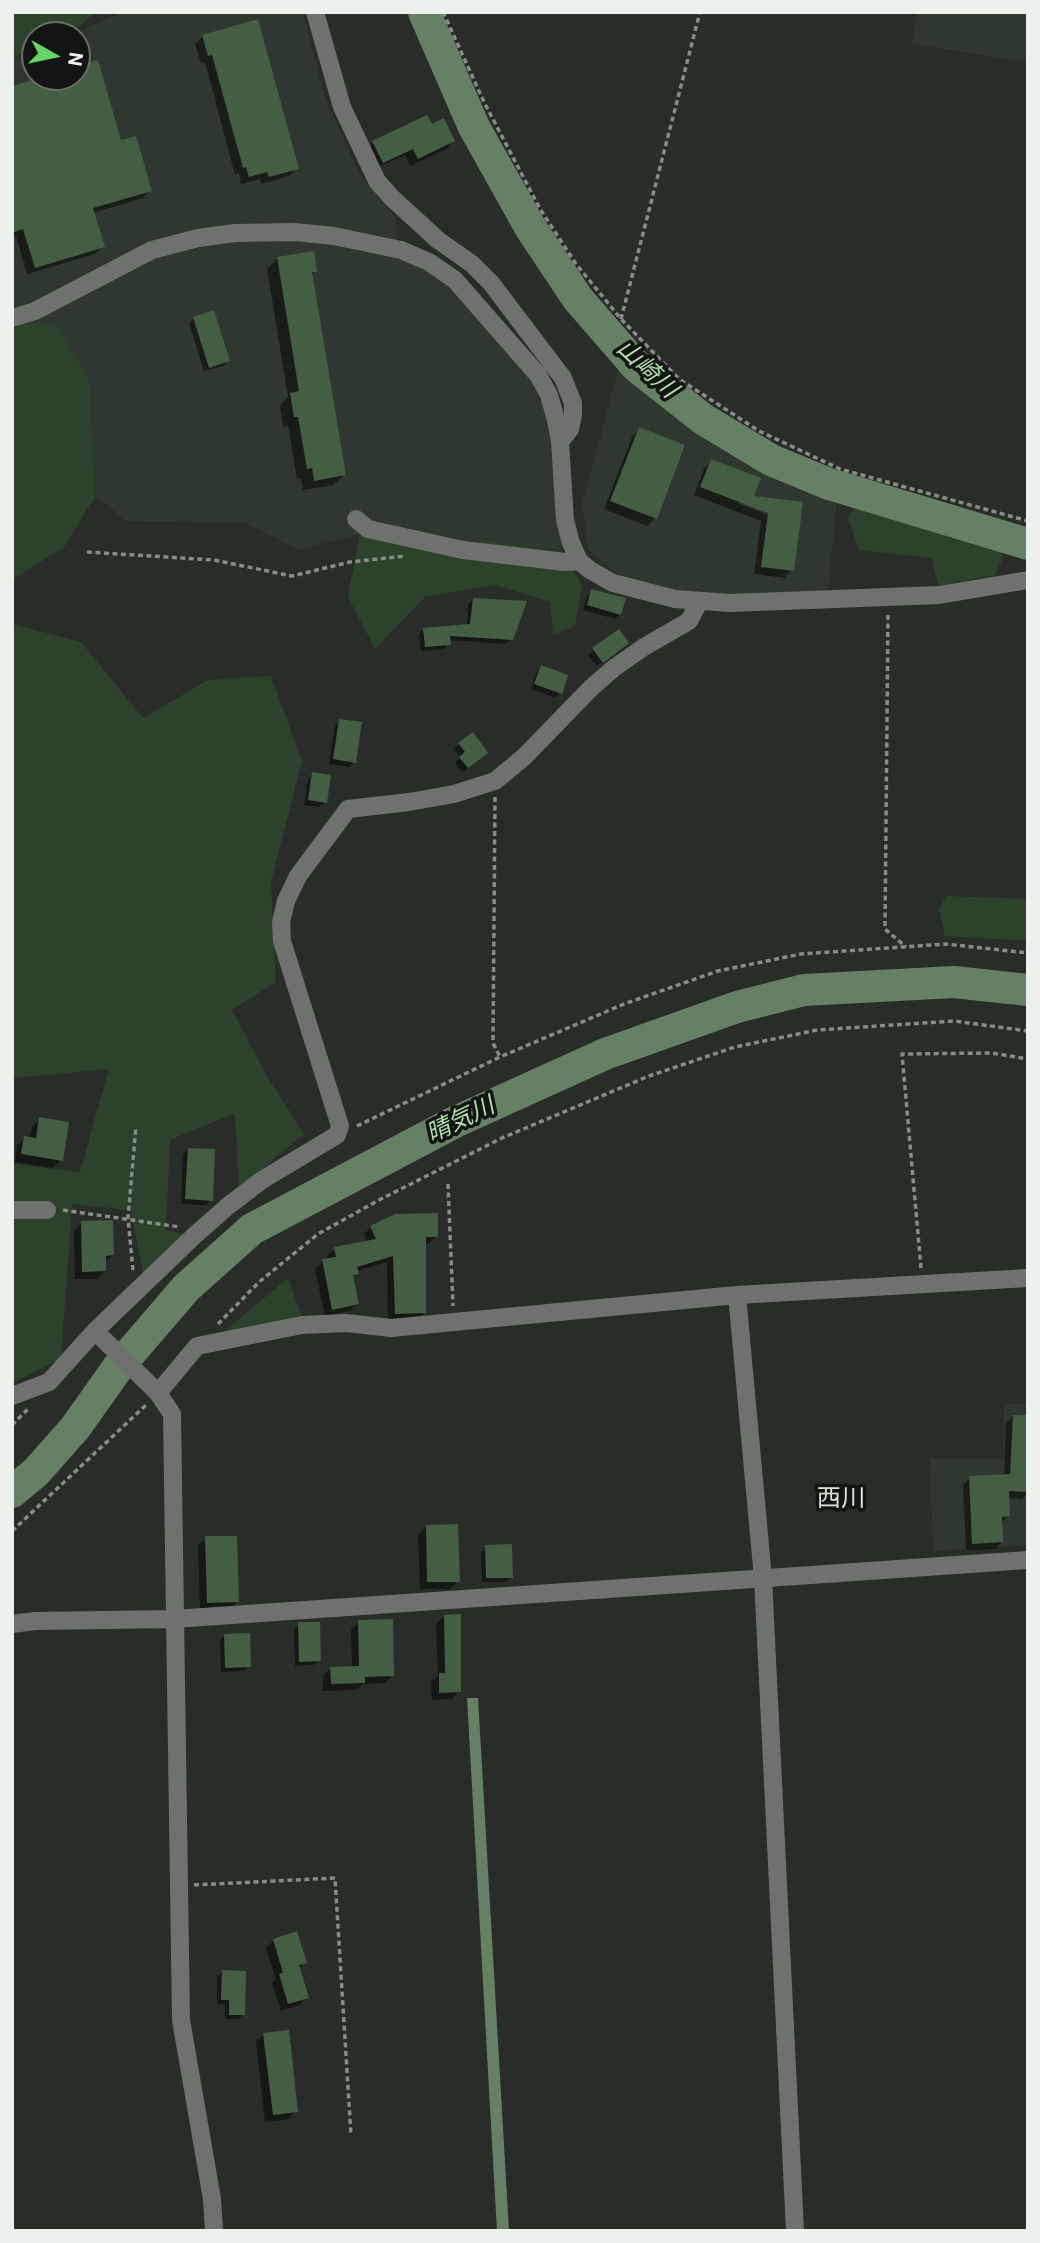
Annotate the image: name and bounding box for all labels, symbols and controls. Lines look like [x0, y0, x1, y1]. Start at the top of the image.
north arrow [21, 21, 91, 91]
text: N [63, 51, 88, 67]
water label: 山崎川 [610, 335, 682, 405]
water label: 晴気川 [422, 1092, 500, 1150]
district label: 西川 [817, 1486, 865, 1514]

